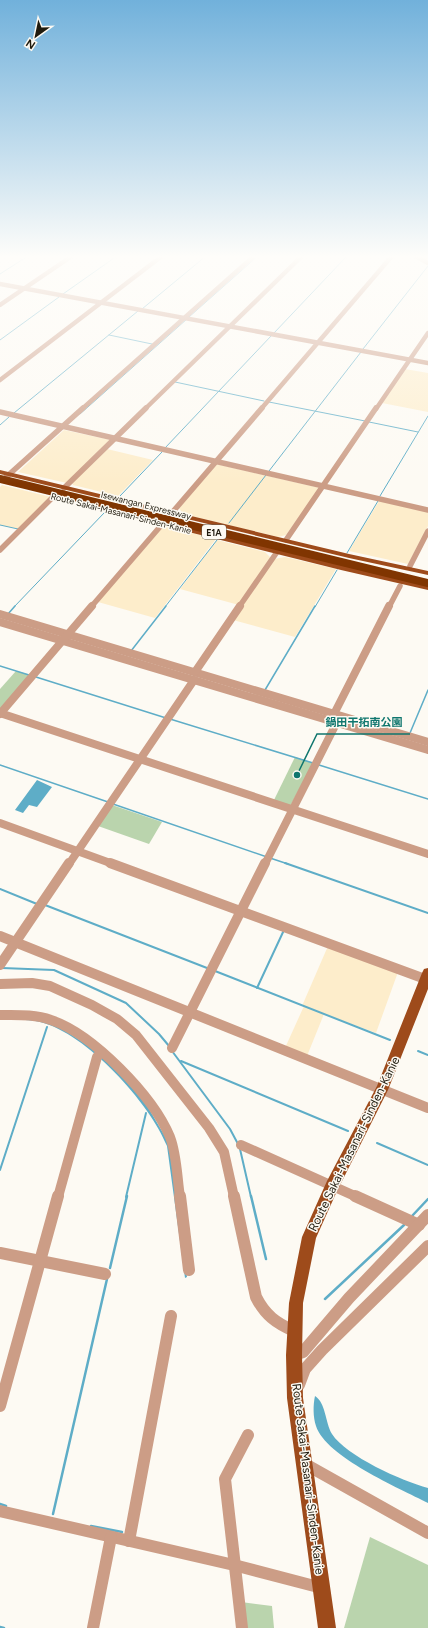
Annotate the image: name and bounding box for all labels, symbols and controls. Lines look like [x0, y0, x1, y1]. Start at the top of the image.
north arrow [16, 16, 56, 56]
text: N [24, 36, 38, 52]
street label: Isewangan Expressway [100, 488, 192, 522]
street label: Route Sakai-Masanari-Sinden-Kanie [50, 490, 192, 536]
road number: E1A [202, 525, 226, 539]
callout: 鍋田干拓南公園 [317, 711, 410, 734]
text: 鍋田干拓南公園 [326, 716, 403, 729]
street label: Route Sakai-Masanari-Sinden-Kanie [306, 1054, 403, 1234]
street label: Route Sakai-Masanari-Sinden-Kanie [289, 1383, 327, 1576]

